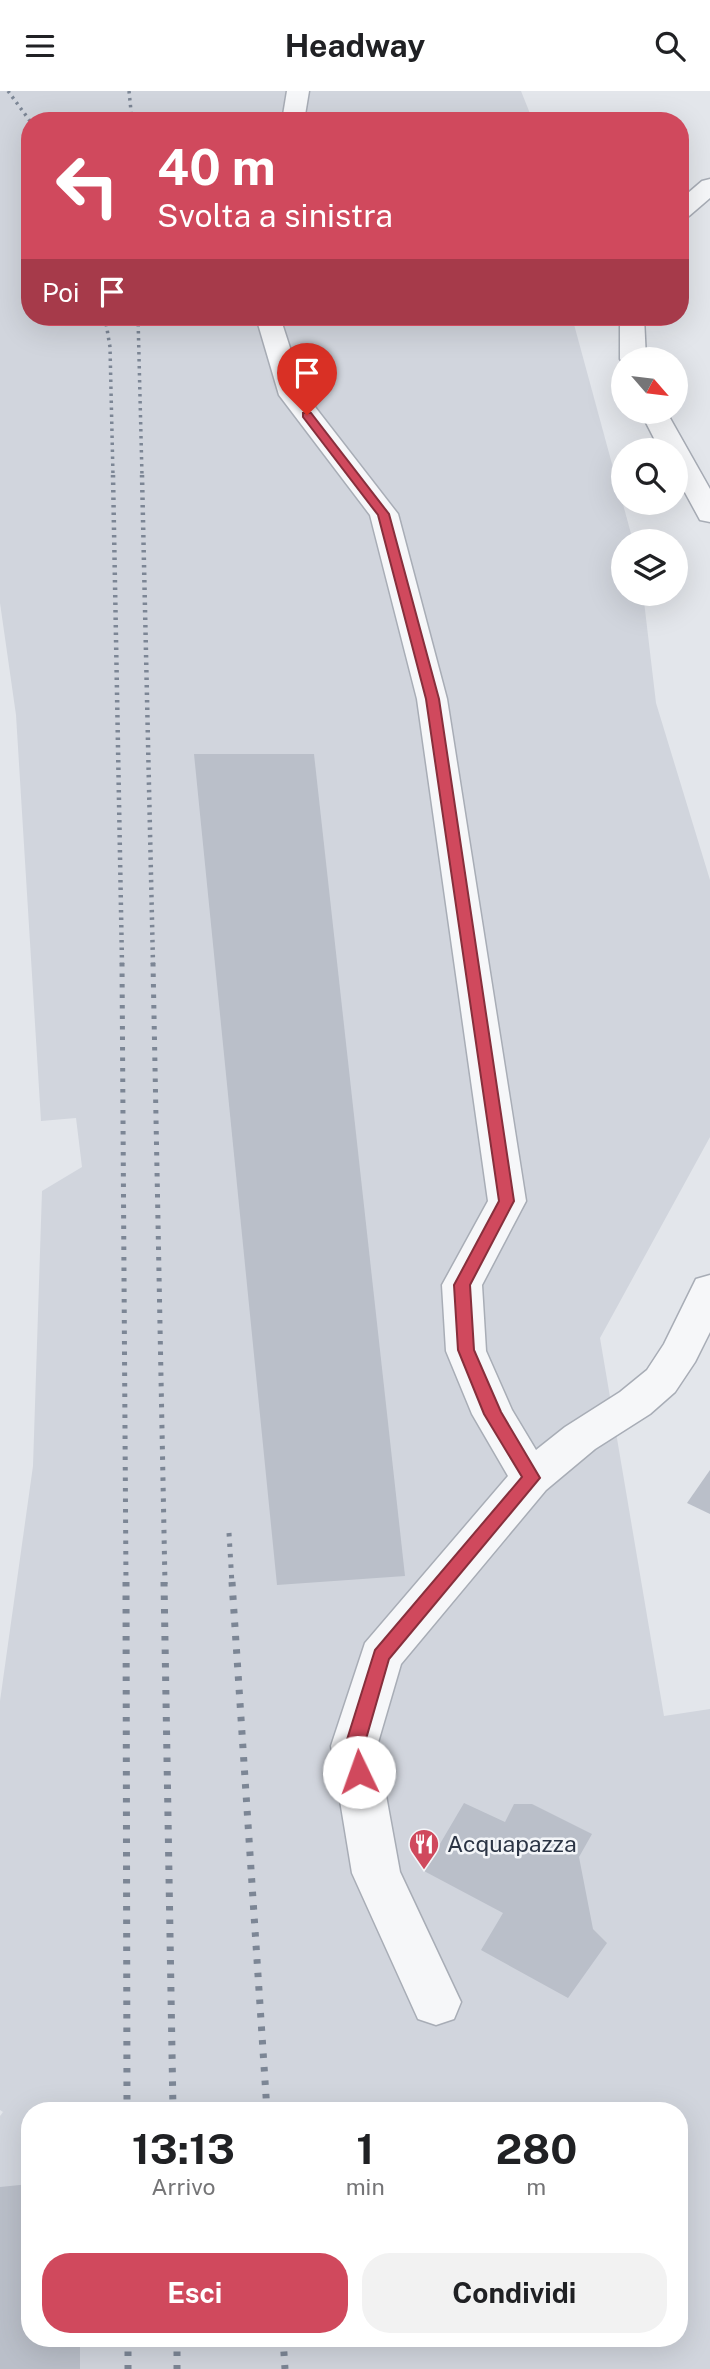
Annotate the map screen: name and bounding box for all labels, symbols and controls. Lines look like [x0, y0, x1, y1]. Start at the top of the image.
icon: menu [21, 27, 59, 65]
text: Headway [285, 27, 425, 64]
icon: search [651, 27, 689, 65]
text: 40 m [157, 138, 276, 196]
icon: left [42, 140, 133, 231]
text: Svolta a sinistra [157, 197, 393, 234]
icon: arrive [93, 273, 131, 311]
text: Poi [42, 277, 79, 308]
pin [277, 343, 337, 415]
north arrow [611, 347, 688, 423]
map controls [611, 347, 688, 606]
icon: arrive [288, 354, 326, 392]
button: search [611, 438, 688, 515]
button: layers [611, 529, 688, 606]
position arrow [322, 1735, 396, 1809]
restaurant icon: Acquapazza [407, 1827, 441, 1871]
place label: Acquapazza [447, 1830, 577, 1857]
text: 13:13 [132, 2124, 235, 2173]
text: 1 [356, 2124, 374, 2173]
text: 280 [495, 2124, 577, 2173]
text: Arrivo [151, 2173, 216, 2200]
text: min [346, 2173, 385, 2200]
text: m [526, 2173, 546, 2200]
button: Esci [42, 2253, 348, 2333]
button: Condividi [362, 2253, 667, 2333]

